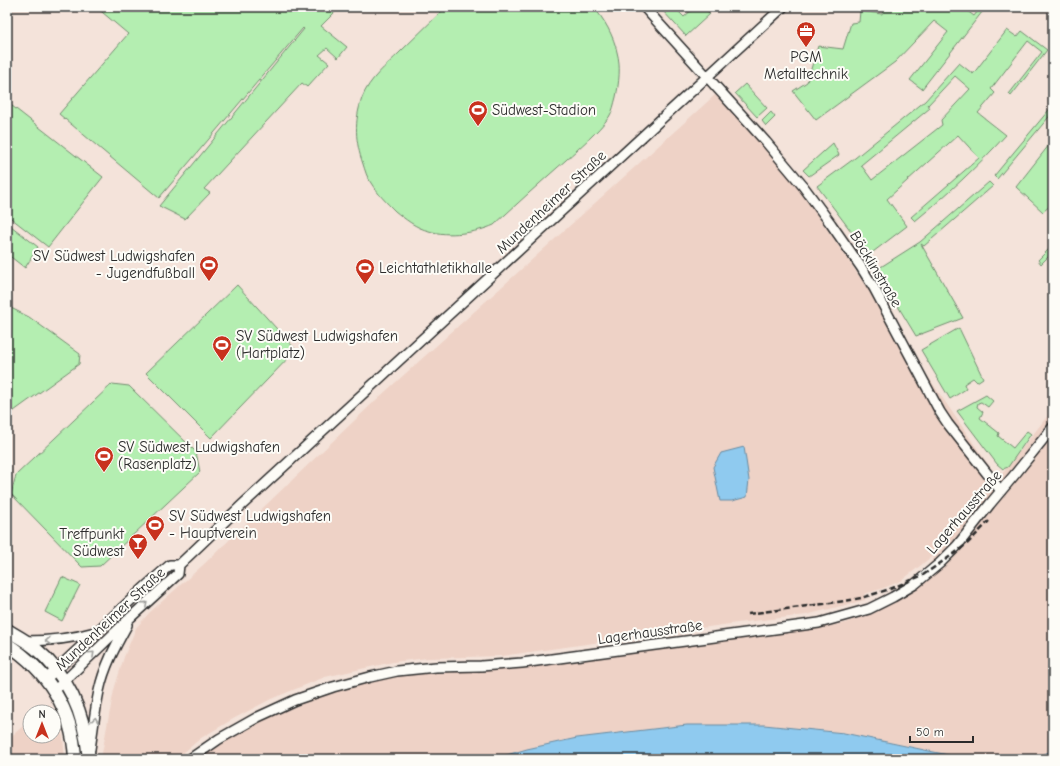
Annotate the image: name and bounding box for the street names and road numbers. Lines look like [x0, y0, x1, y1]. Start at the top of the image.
street label: Mundenheimer Straße [492, 146, 610, 258]
street label: Böcklinstraße [846, 227, 906, 311]
street label: Lagerhausstraße [923, 466, 1006, 558]
street label: Mundenheimer Straße [51, 563, 169, 675]
street label: Lagerhausstraße [597, 616, 704, 648]

